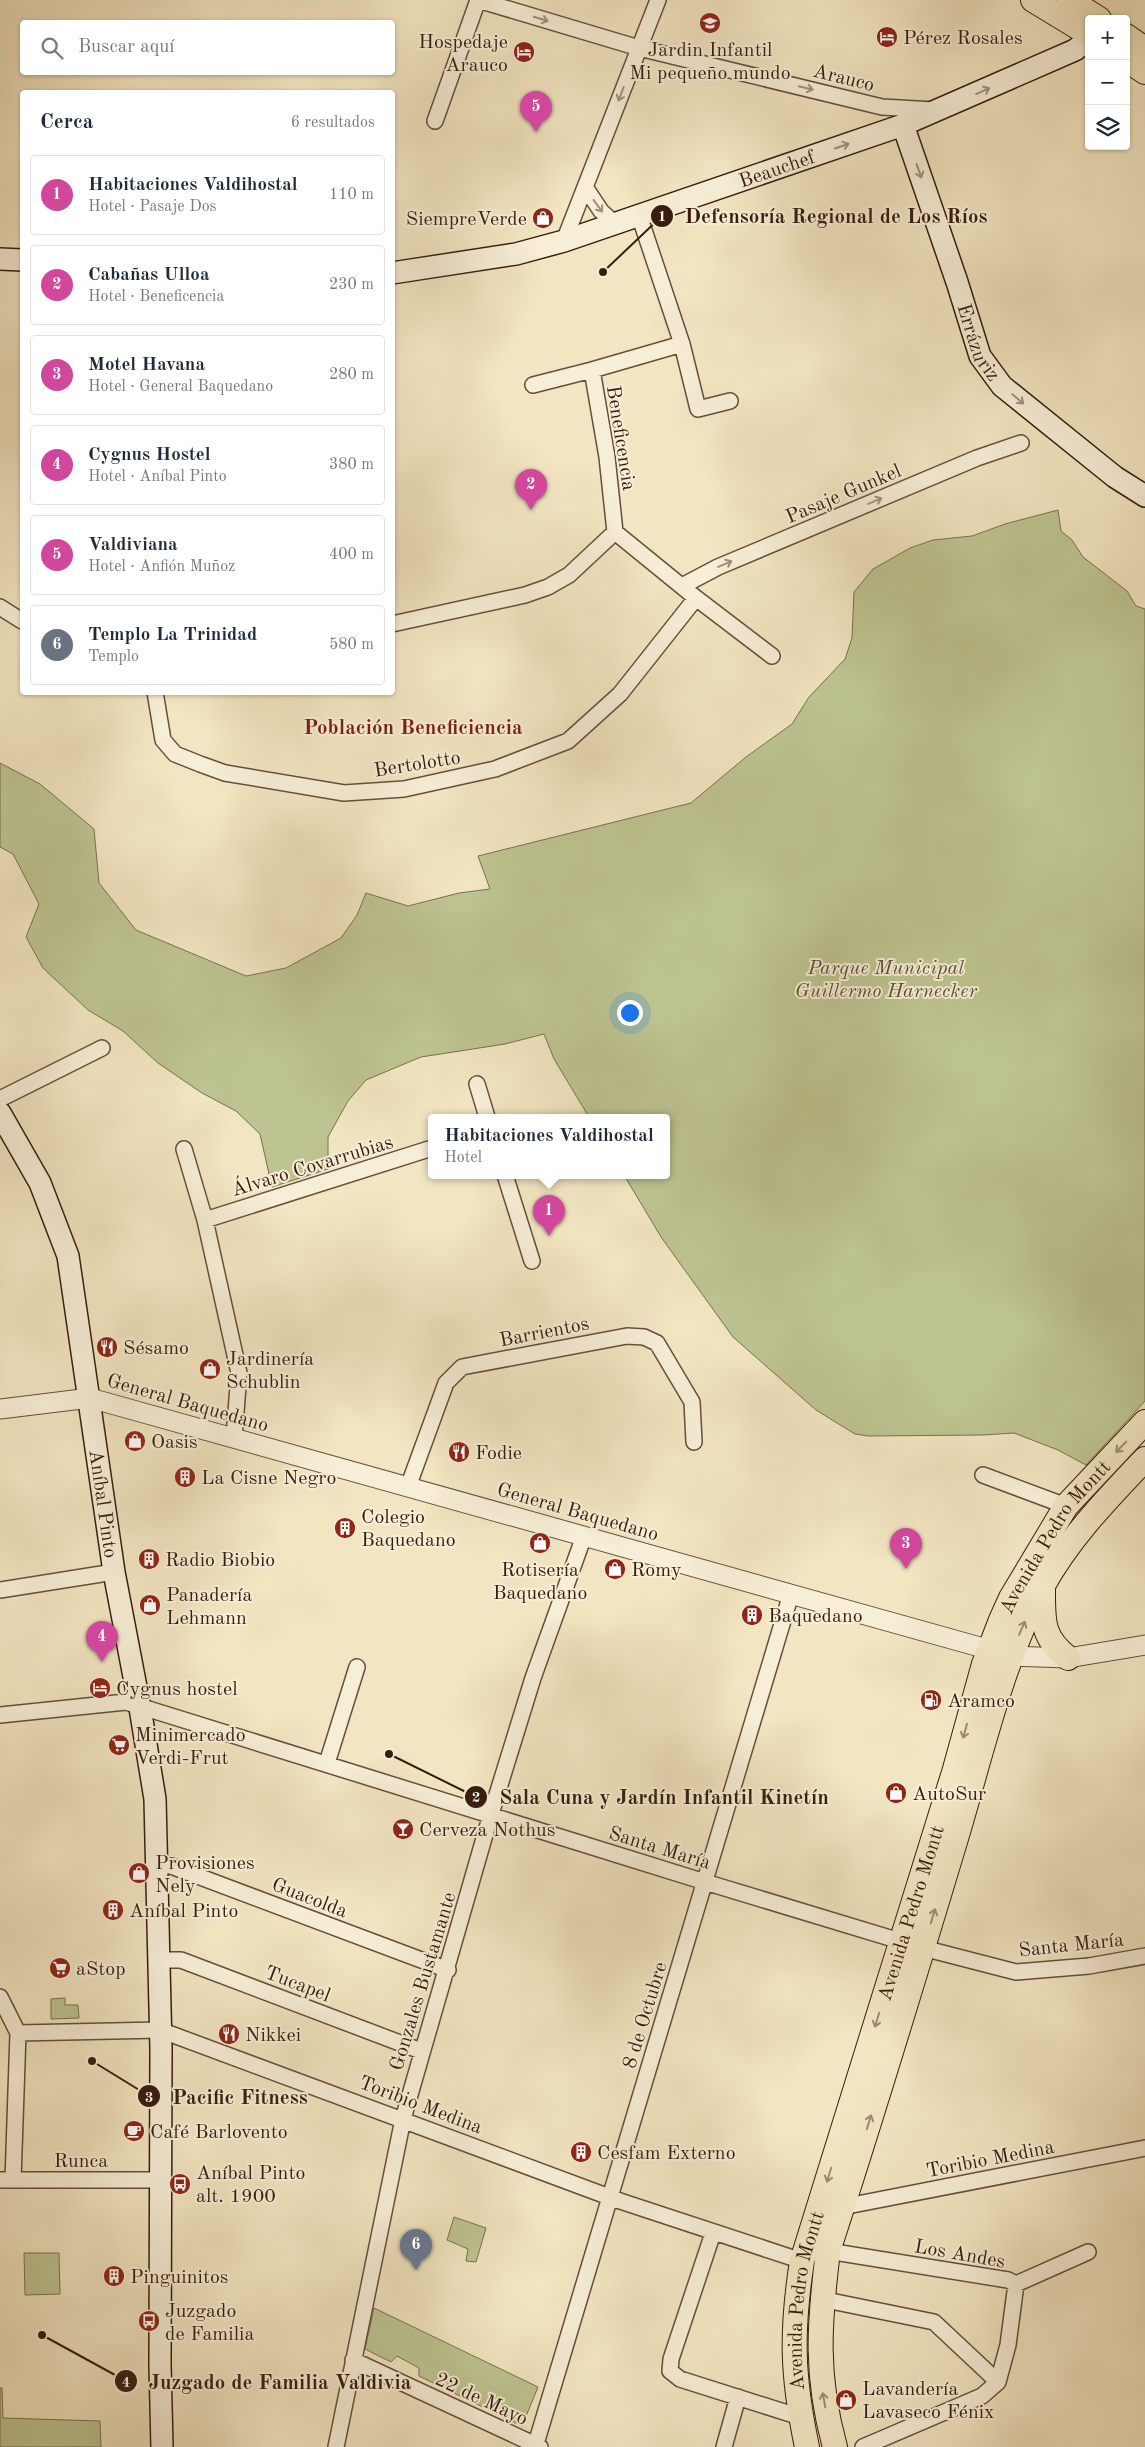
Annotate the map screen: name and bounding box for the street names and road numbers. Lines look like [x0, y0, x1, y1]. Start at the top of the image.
street label: Arauco [811, 62, 876, 96]
street label: Beauchef [737, 147, 819, 192]
street label: Errázuriz [952, 302, 1003, 385]
street label: Beneficencia [602, 384, 638, 492]
street label: Pasaje Gunkel [783, 462, 904, 528]
street label: Bertolotto [373, 748, 462, 782]
street label: Álvaro Covarrubias [229, 1130, 396, 1201]
street label: Barrientos [498, 1314, 591, 1351]
street label: General Baquedano [104, 1371, 271, 1437]
street label: Aníbal Pinto [84, 1448, 120, 1559]
street label: Avenida Pedro Montt [997, 1457, 1115, 1618]
street label: General Baquedano [494, 1480, 661, 1546]
street label: Avenida Pedro Montt [876, 1823, 949, 2003]
street label: Santa María [606, 1824, 713, 1874]
street label: Guacolda [269, 1875, 350, 1922]
street label: Gonzales Bustamante [387, 1890, 461, 2073]
street label: Santa María [1018, 1931, 1125, 1961]
street label: 8 de Octubre [620, 1960, 672, 2071]
street label: Tucapel [262, 1963, 333, 2006]
street label: Toribio Medina [356, 2073, 485, 2139]
street label: Toribio Medina [925, 2138, 1056, 2182]
street label: Runca [54, 2152, 108, 2172]
street label: Avenida Pedro Montt [787, 2209, 829, 2392]
street label: Los Andes [913, 2237, 1007, 2273]
street label: 22 de Mayo [432, 2370, 531, 2430]

